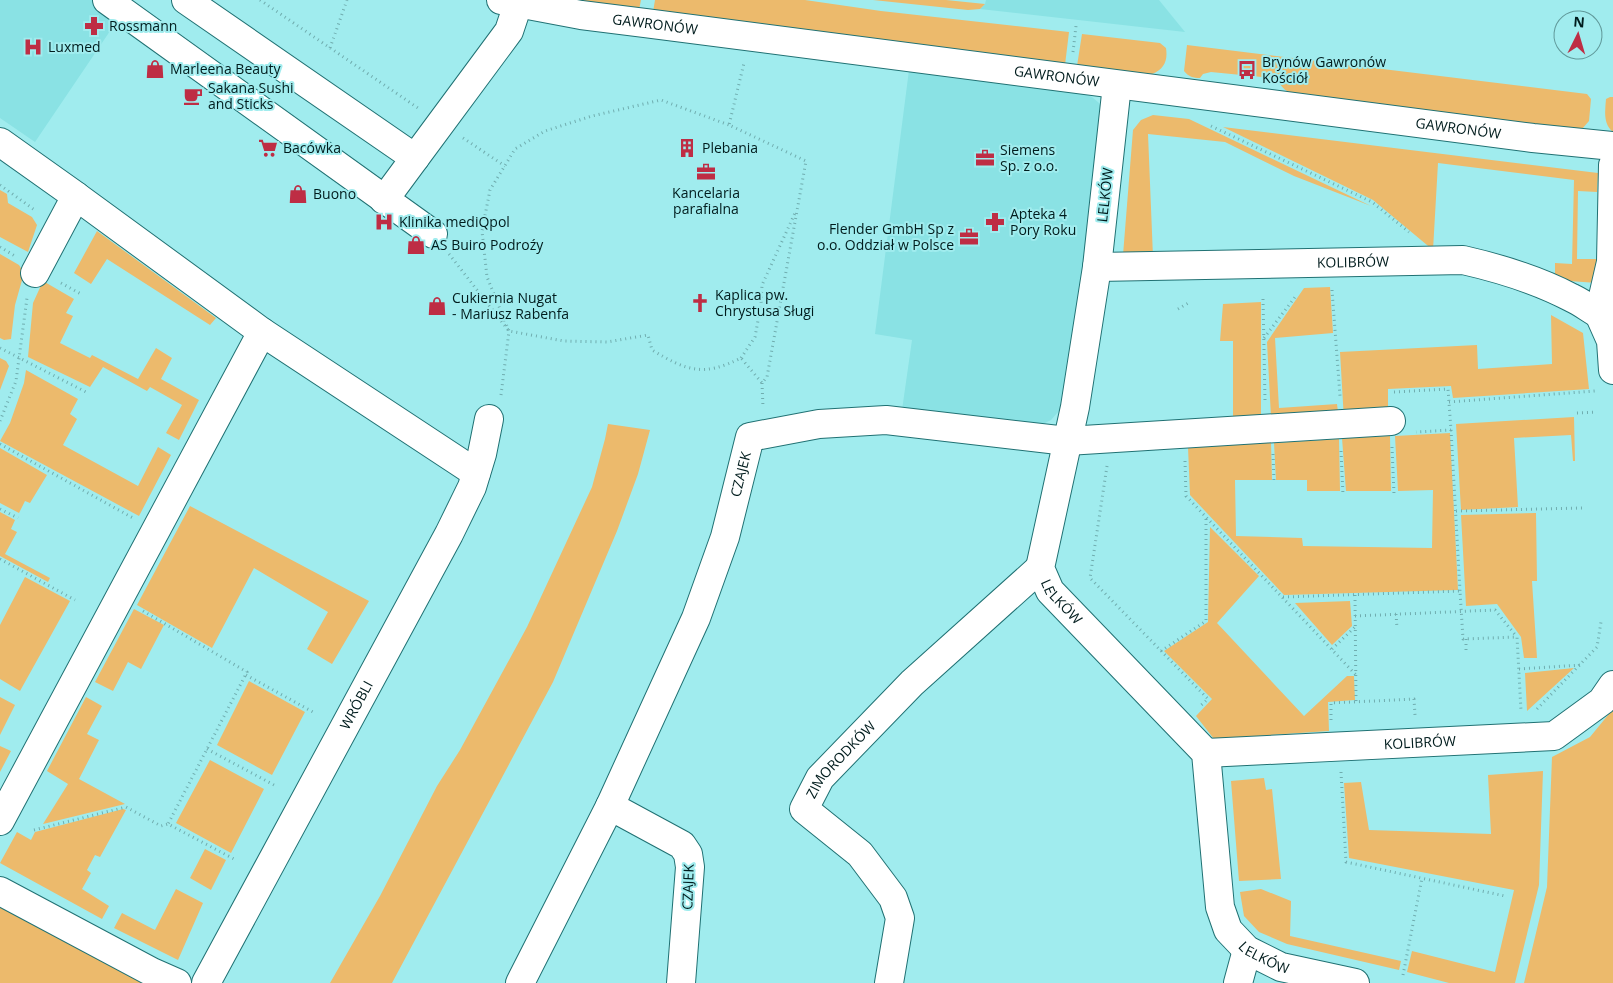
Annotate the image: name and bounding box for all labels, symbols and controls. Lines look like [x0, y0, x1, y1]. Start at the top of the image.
street label: GAWRONÓW [611, 9, 699, 39]
north arrow [1553, 10, 1603, 60]
text: N [1573, 12, 1586, 32]
pharmacy icon: Rossmann [83, 15, 105, 37]
place label: Rossmann [109, 16, 177, 35]
hospital icon: Luxmed [22, 36, 44, 58]
place label: Luxmed [48, 37, 101, 56]
place label: Brynów Gawronów Kościół [1262, 52, 1386, 87]
shop icon: Marleena Beauty [144, 58, 166, 80]
place label: Marleena Beauty [170, 59, 282, 78]
bus stop icon: Brynów Gawronów Kościół [1236, 59, 1258, 81]
street label: GAWRONÓW [1013, 61, 1101, 91]
place label: Sakana Sushi and Sticks [208, 78, 294, 113]
cafe icon: Sakana Sushi and Sticks [182, 85, 204, 107]
street label: GAWRONÓW [1415, 113, 1502, 143]
supermarket icon: Bacówka [257, 137, 279, 159]
building icon: Plebania [676, 137, 698, 159]
place label: Bacówka [283, 138, 341, 157]
place label: Plebania [702, 138, 758, 157]
place label: Siemens Sp. z o.o. [1000, 140, 1058, 175]
office icon: Siemens Sp. z o.o. [974, 147, 996, 169]
office icon: Kancelaria parafialna [695, 161, 717, 183]
street label: LELKÓW [1092, 167, 1117, 223]
shop icon: Buono [287, 183, 309, 205]
place label: Kancelaria parafialna [672, 183, 740, 218]
place label: Buono [313, 184, 356, 203]
place label: Apteka 4 Pory Roku [1010, 204, 1076, 239]
hospital icon: Klinika mediQpol [373, 211, 395, 233]
pharmacy icon: Apteka 4 Pory Roku [984, 211, 1006, 233]
place label: Klinika mediQpol [399, 212, 510, 231]
place label: Flender GmbH Sp z o.o. Oddział w Polsce [817, 219, 954, 254]
office icon: Flender GmbH Sp z o.o. Oddział w Polsce [958, 226, 980, 248]
shop icon: AS Buiro Podroźy [405, 234, 427, 256]
place label: AS Buiro Podroźy [431, 235, 544, 254]
street label: KOLIBRÓW [1317, 251, 1389, 272]
place label: Kaplica pw. Chrystusa Sługi [715, 285, 814, 320]
place label: Cukiernia Nugat - Mariusz Rabenfa [452, 288, 569, 323]
church icon: Kaplica pw. Chrystusa Sługi [689, 292, 711, 314]
shop icon: Cukiernia Nugat - Mariusz Rabenfa [426, 295, 448, 317]
street label: CZAJEK [725, 449, 755, 499]
street label: LELKÓW [1037, 576, 1087, 628]
street label: WRÓBLI [335, 677, 377, 733]
street label: ZIMORODKÓW [801, 716, 879, 801]
street label: KOLIBRÓW [1383, 731, 1456, 753]
street label: CZAJEK [677, 863, 698, 910]
street label: LELKÓW [1235, 937, 1291, 978]

